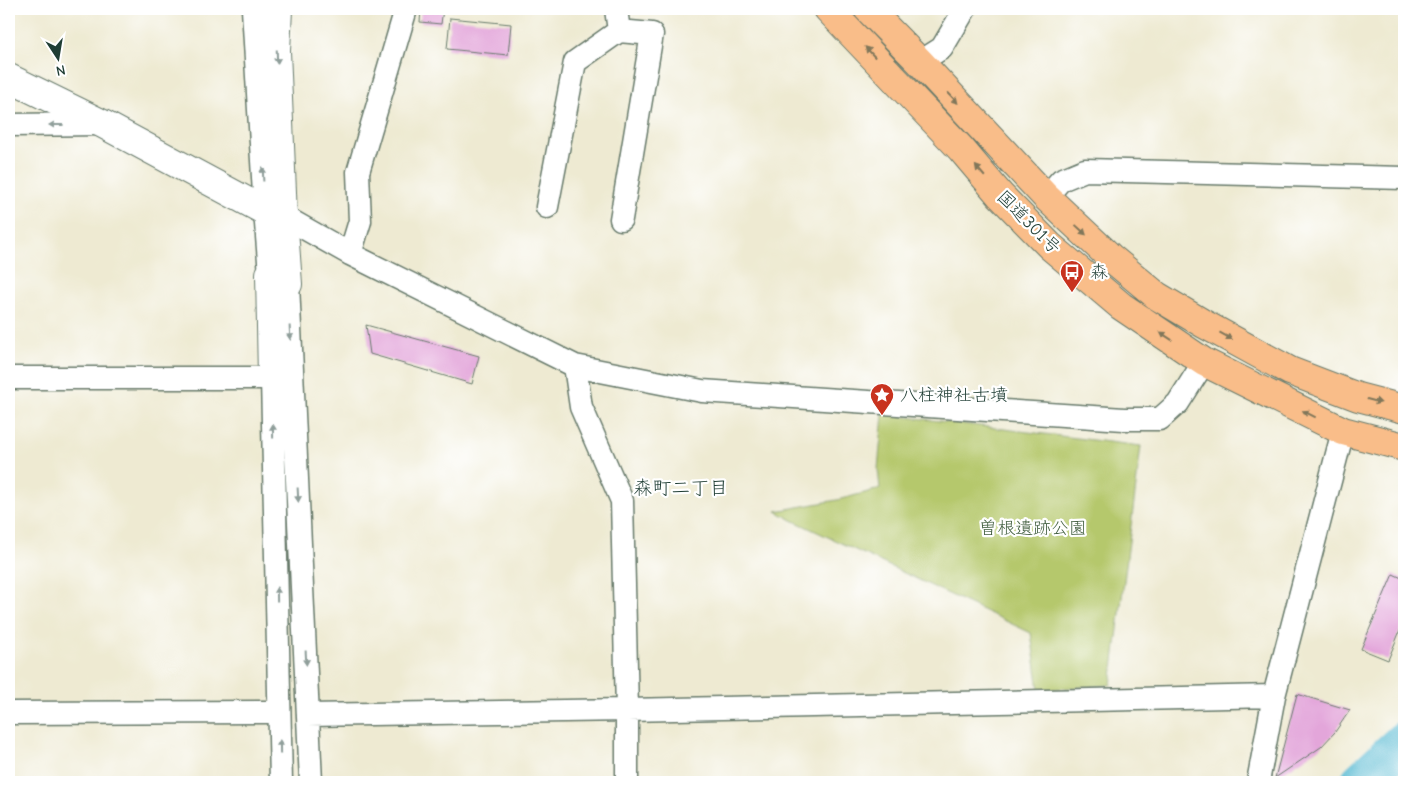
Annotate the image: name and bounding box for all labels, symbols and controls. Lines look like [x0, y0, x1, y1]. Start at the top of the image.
north arrow [32, 32, 82, 82]
one-way arrow [864, 47, 876, 59]
one-way arrow [273, 50, 281, 66]
text: N [54, 61, 67, 79]
one-way arrow [947, 91, 959, 103]
one-way arrow [48, 121, 64, 129]
one-way arrow [259, 165, 267, 181]
one-way arrow [975, 165, 986, 178]
street label: 国道301号 [993, 186, 1065, 258]
one-way arrow [1075, 224, 1087, 236]
bus stop icon: 森 [1059, 259, 1085, 293]
place label: 森 [1090, 262, 1108, 283]
one-way arrow [287, 325, 295, 341]
one-way arrow [1219, 331, 1233, 340]
one-way arrow [1160, 332, 1173, 341]
place icon: 八柱神社古墳 [869, 382, 895, 416]
place label: 八柱神社古墳 [900, 385, 1008, 406]
one-way arrow [1367, 397, 1382, 405]
one-way arrow [1302, 410, 1316, 418]
one-way arrow [269, 423, 277, 439]
district label: 森町二丁目 [633, 477, 729, 499]
one-way arrow [294, 487, 302, 503]
park label: 曽根遺跡公園 [979, 518, 1087, 539]
one-way arrow [272, 585, 280, 601]
one-way arrow [302, 650, 310, 666]
one-way arrow [276, 739, 284, 755]

